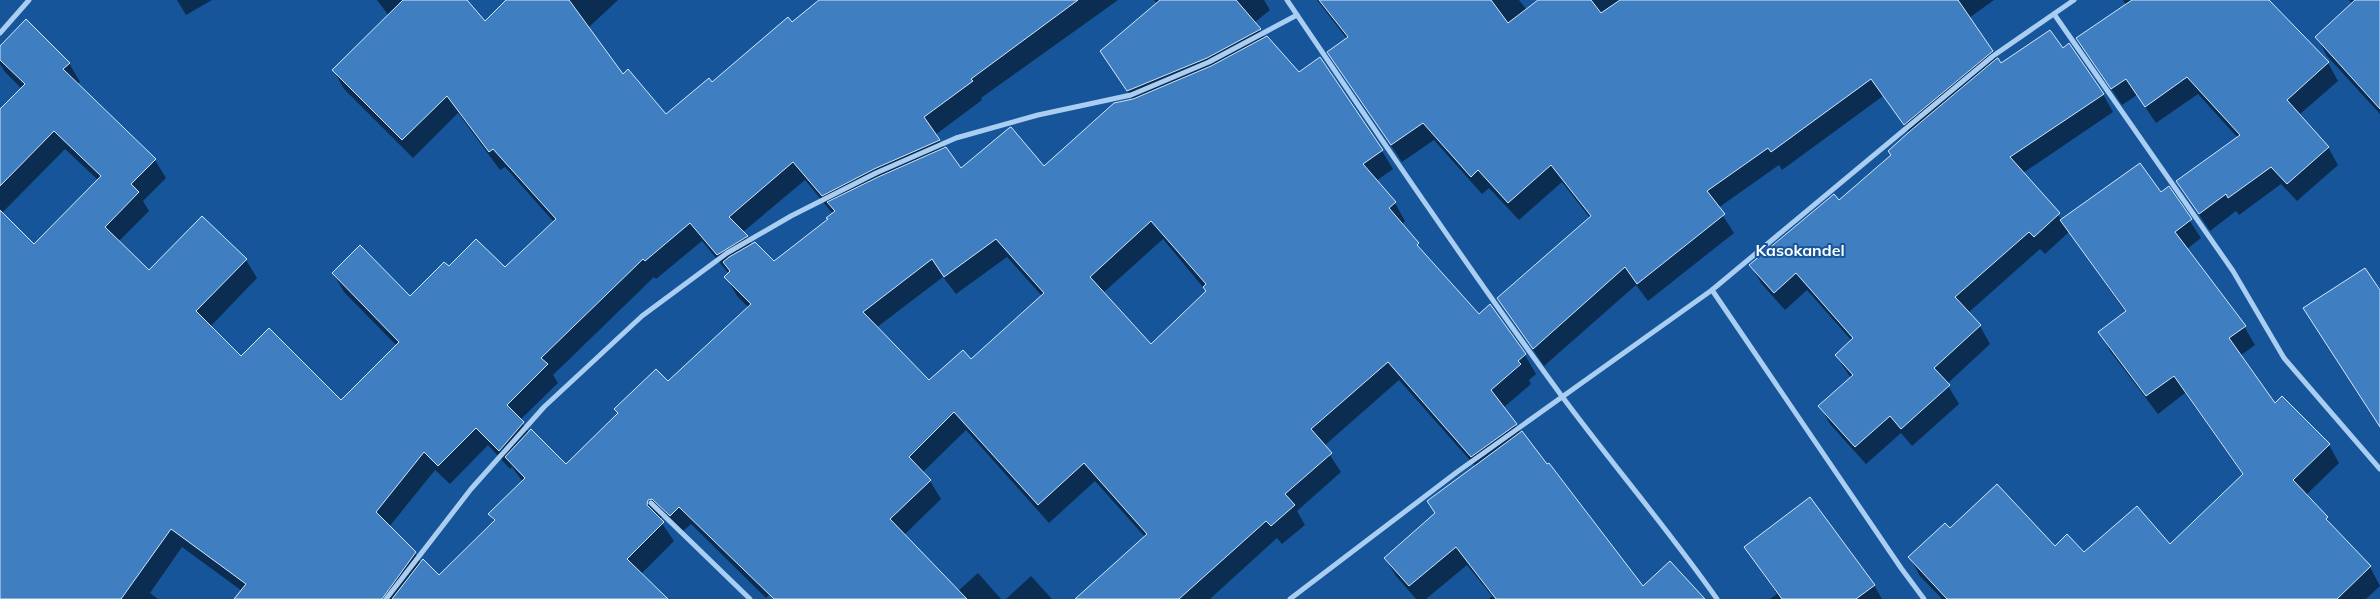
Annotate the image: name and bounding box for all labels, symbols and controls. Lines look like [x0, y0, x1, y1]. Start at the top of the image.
district label: Kasokandel [1755, 240, 1845, 260]

